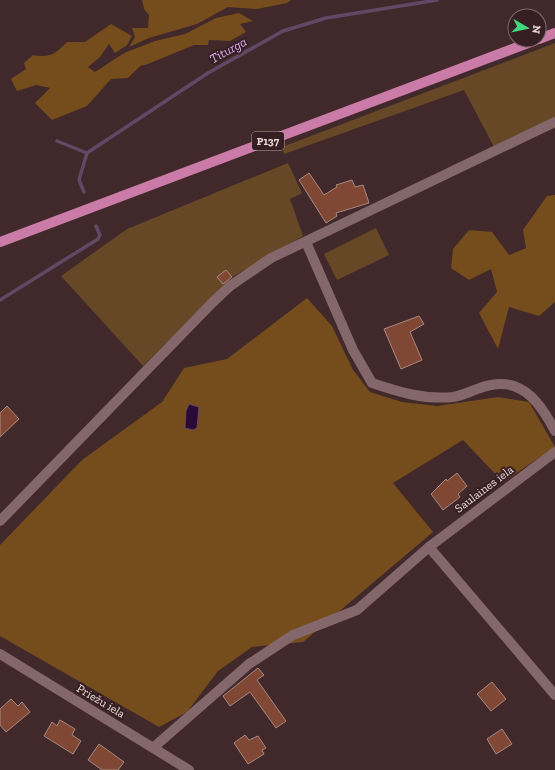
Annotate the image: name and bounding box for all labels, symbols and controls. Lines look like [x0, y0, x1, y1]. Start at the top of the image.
north arrow [507, 8, 547, 48]
text: N [529, 24, 543, 35]
water label: Titurga [207, 34, 249, 66]
road number: P137 [252, 132, 284, 150]
street label: Saulaines iela [452, 462, 516, 516]
street label: Priežu iela [74, 681, 128, 721]

